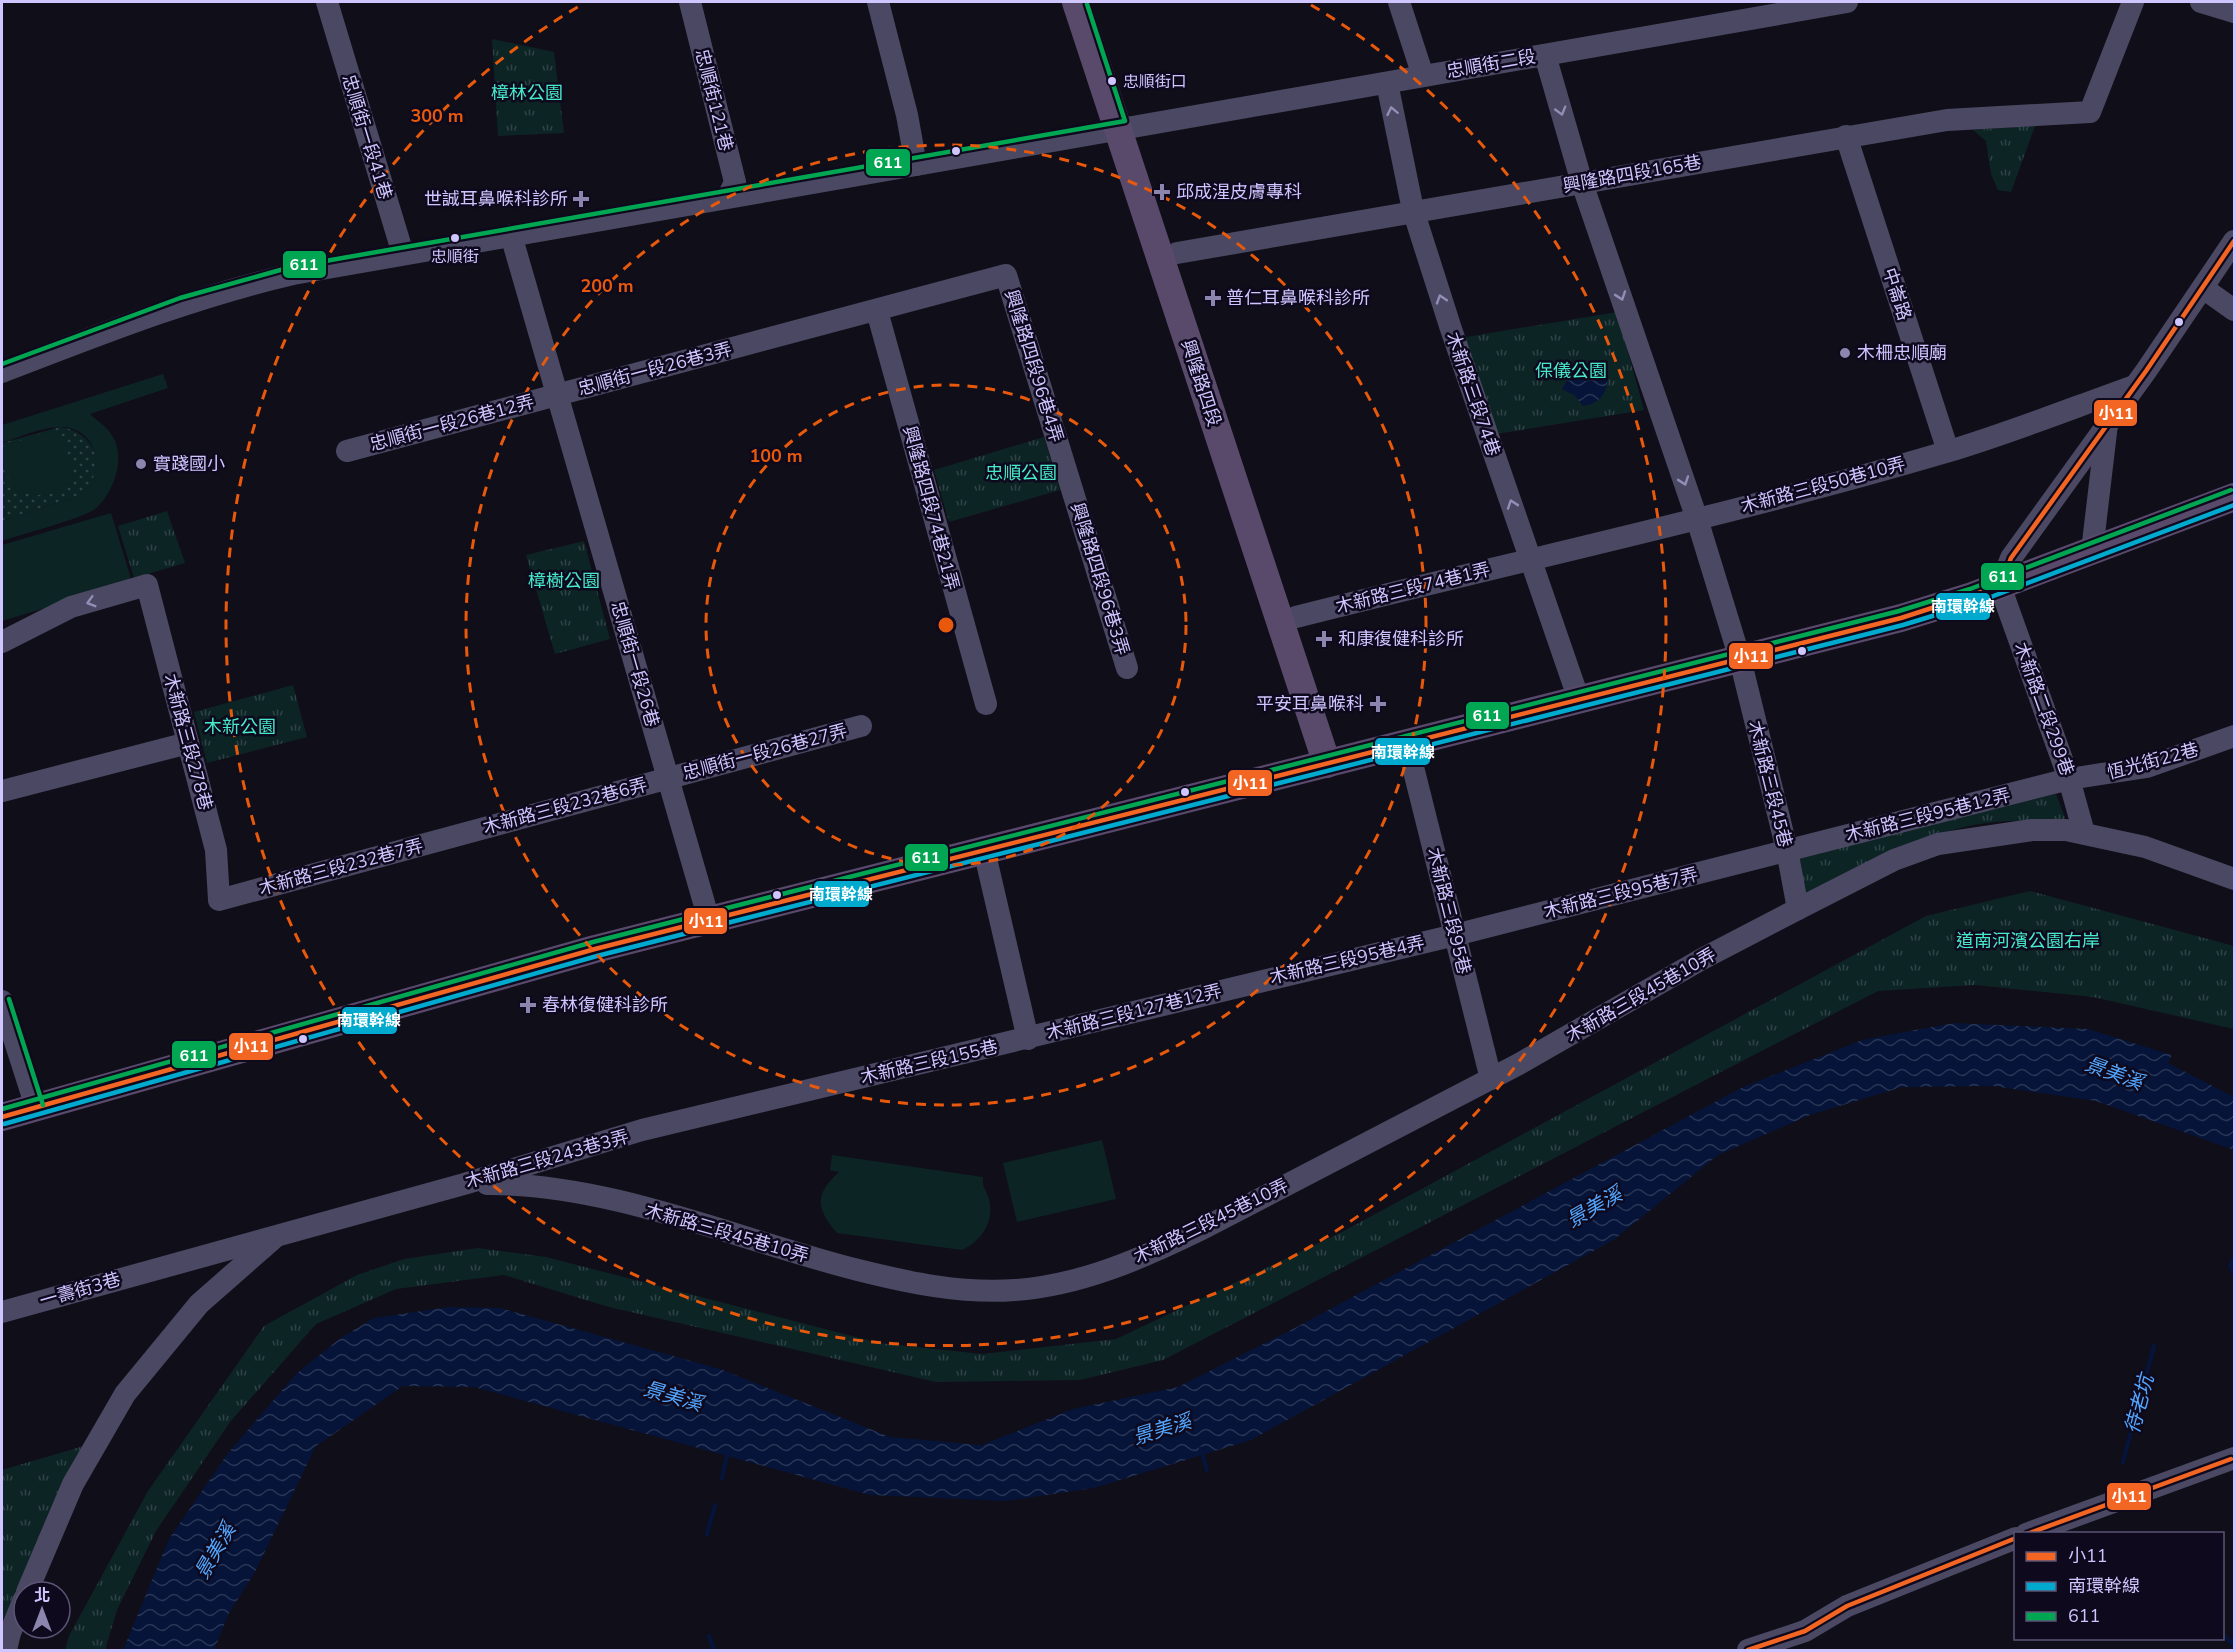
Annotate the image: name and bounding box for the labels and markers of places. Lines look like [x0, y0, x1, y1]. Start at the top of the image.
place label: 忠順街口 [1123, 71, 1187, 93]
marker: 忠順街口 [1106, 75, 1118, 87]
unlabelled marker [950, 145, 962, 157]
place label: 邱成湦皮膚專科 [1176, 180, 1302, 204]
marker: 邱成湦皮膚專科 [1153, 183, 1171, 201]
place label: 世誠耳鼻喉科診所 [424, 187, 568, 211]
marker: 世誠耳鼻喉科診所 [572, 190, 590, 208]
marker: 忠順街 [449, 232, 461, 244]
place label: 忠順街 [431, 246, 479, 268]
place label: 普仁耳鼻喉科診所 [1226, 286, 1370, 310]
marker: 普仁耳鼻喉科診所 [1204, 289, 1222, 307]
unlabelled marker [2173, 316, 2185, 328]
place label: 木柵忠順廟 [1857, 341, 1947, 365]
marker: 木柵忠順廟 [1838, 346, 1852, 360]
place label: 實踐國小 [153, 452, 225, 476]
marker: 實踐國小 [134, 457, 148, 471]
centre of rings [936, 615, 956, 635]
place label: 和康復健科診所 [1338, 627, 1464, 651]
marker: 和康復健科診所 [1315, 630, 1333, 648]
unlabelled marker [1796, 645, 1808, 657]
place label: 平安耳鼻喉科 [1256, 692, 1364, 716]
marker: 平安耳鼻喉科 [1369, 695, 1387, 713]
unlabelled marker [1179, 786, 1191, 798]
unlabelled marker [771, 889, 783, 901]
place label: 春林復健科診所 [542, 993, 668, 1017]
marker: 春林復健科診所 [519, 996, 537, 1014]
unlabelled marker [297, 1033, 309, 1045]

